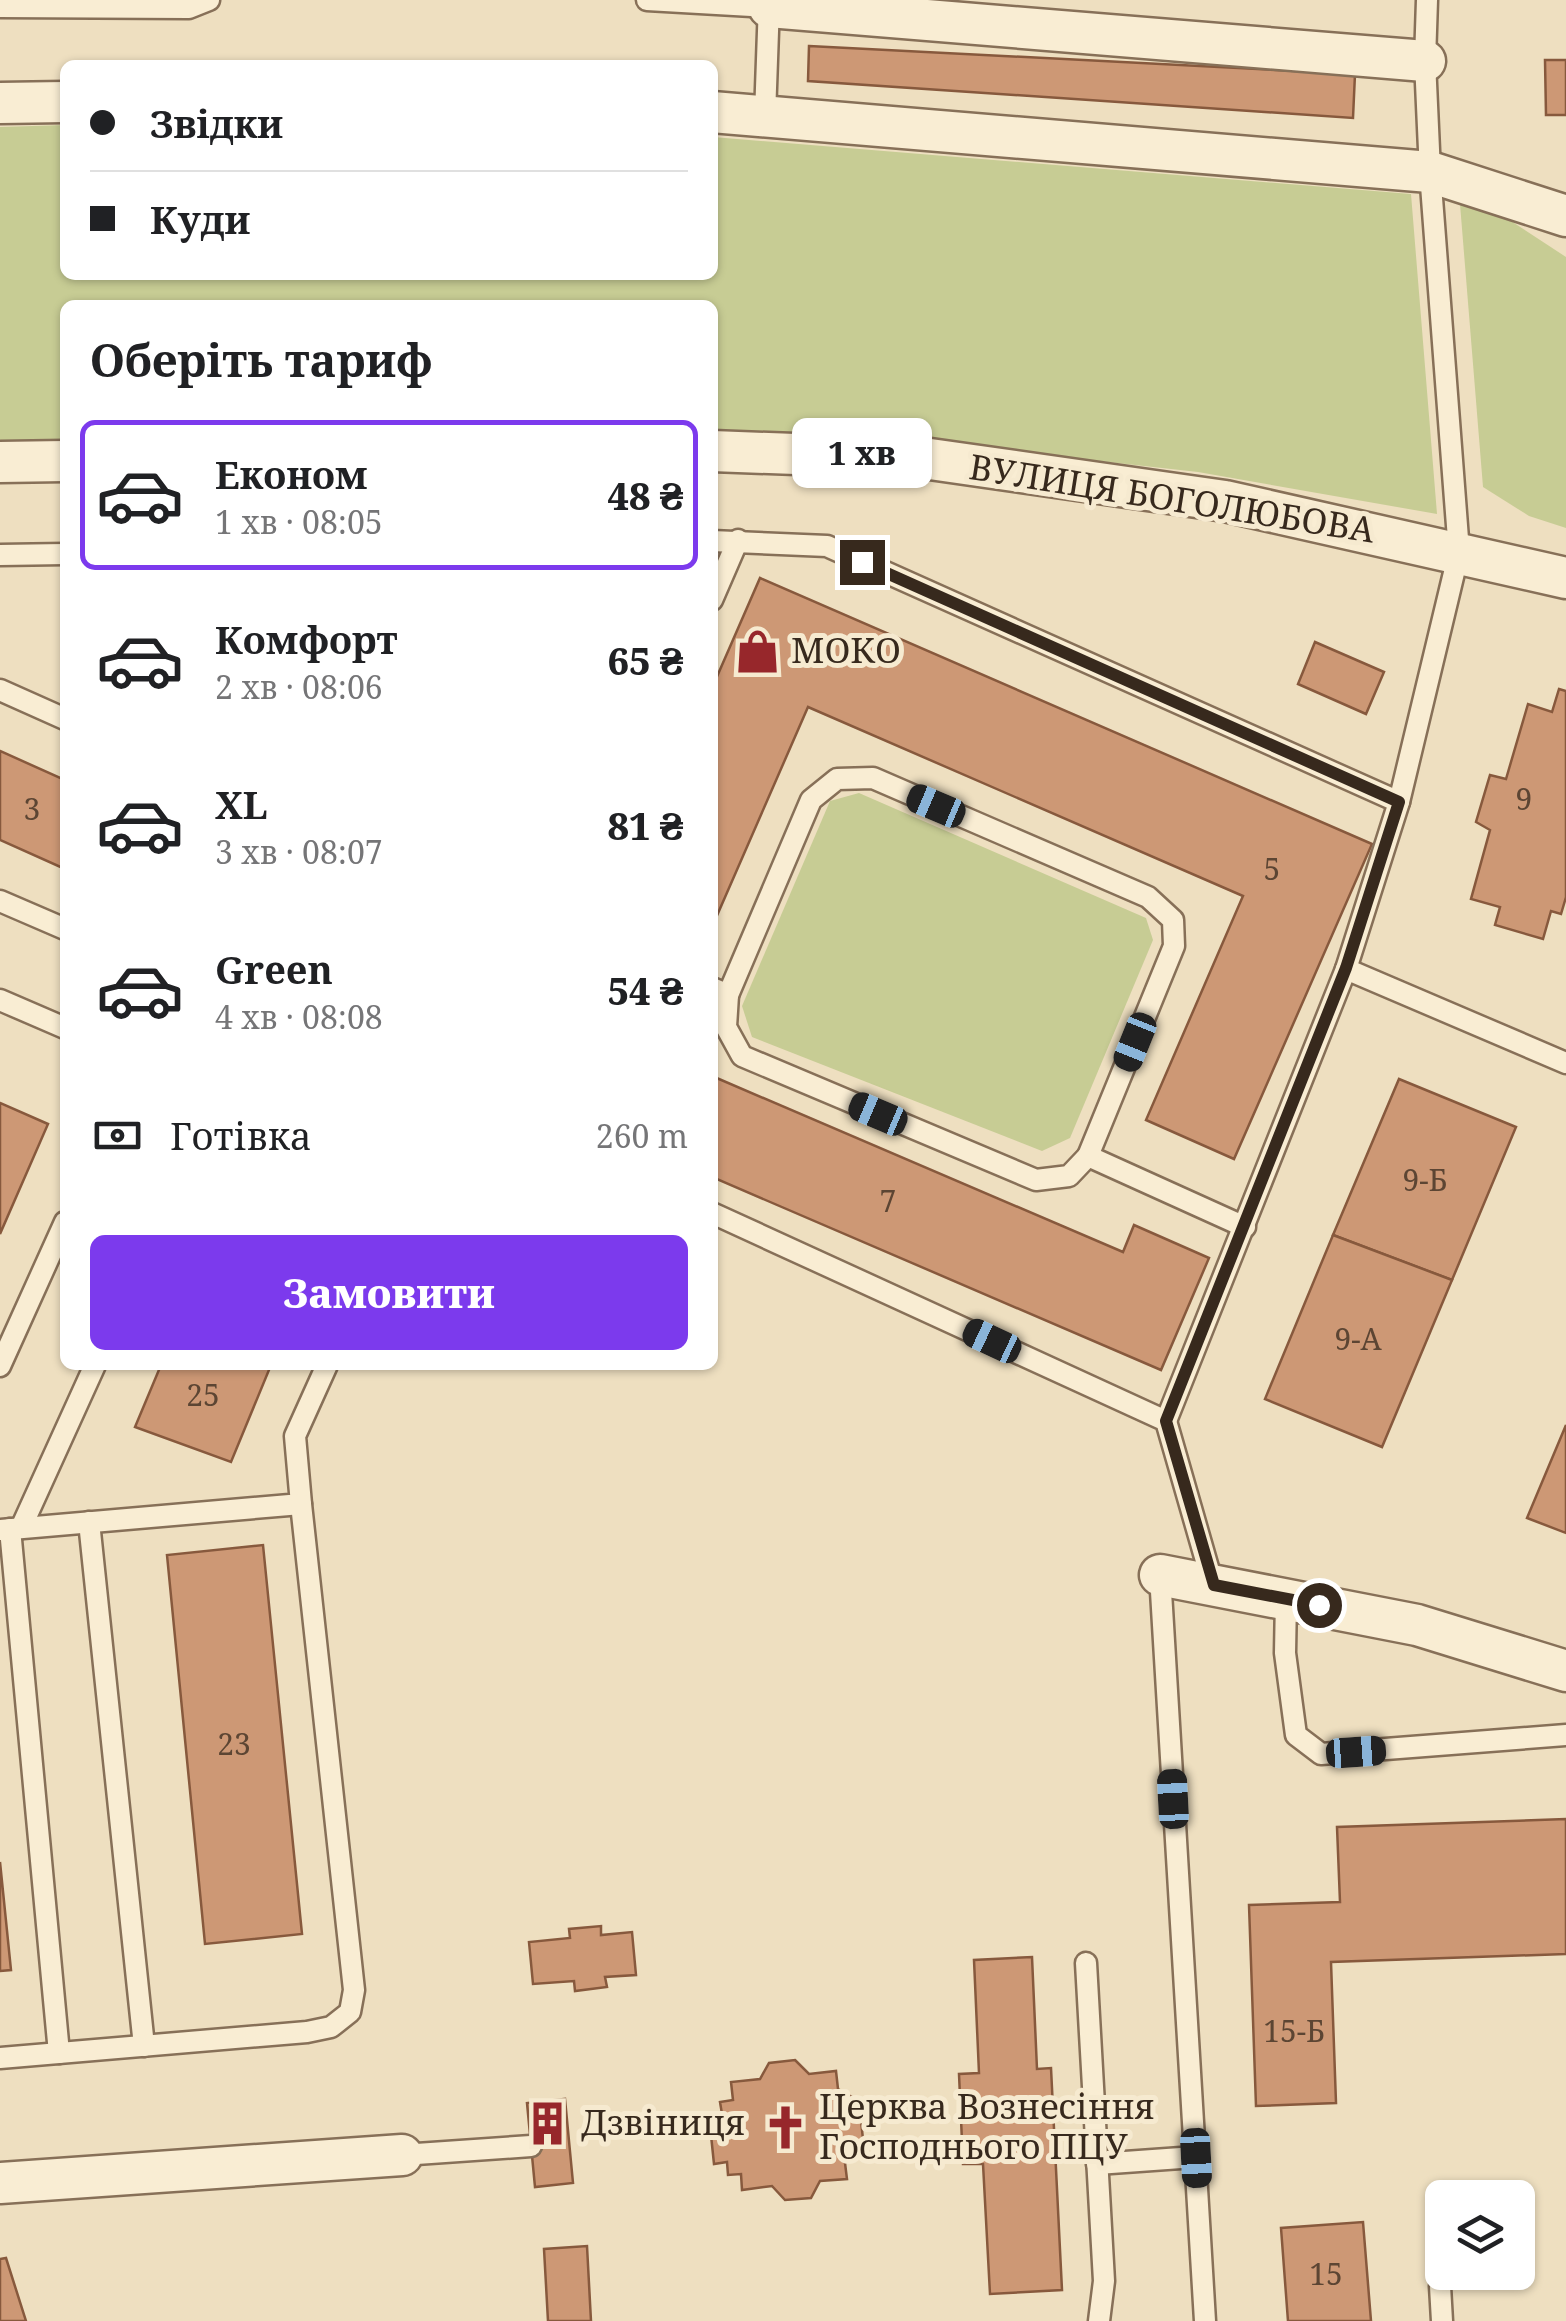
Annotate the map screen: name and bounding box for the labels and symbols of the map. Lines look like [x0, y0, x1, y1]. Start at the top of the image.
callout: 1 хв [792, 417, 932, 487]
street label: ВУЛИЦЯ БОГОЛЮБОВА [966, 442, 1379, 553]
route end [840, 540, 885, 585]
place label: МОКО [791, 626, 901, 673]
shop icon: МОКО [734, 627, 782, 675]
house number: 9 [1516, 778, 1532, 819]
car [903, 780, 969, 832]
house number: 3 [24, 788, 40, 829]
house number: 5 [1264, 848, 1280, 889]
car [1110, 1009, 1160, 1075]
car [845, 1088, 911, 1140]
house number: 9-Б [1403, 1159, 1447, 1200]
house number: 7 [880, 1180, 896, 1221]
car [958, 1315, 1026, 1367]
house number: 9-А [1334, 1318, 1382, 1359]
house number: 25 [186, 1374, 220, 1415]
route start [1297, 1583, 1342, 1628]
house number: 23 [217, 1723, 251, 1764]
car [1325, 1735, 1387, 1769]
car [1156, 1768, 1190, 1830]
house number: 15-Б [1263, 2010, 1325, 2051]
place label: Церква Вознесіння Господнього ПЦУ [819, 2082, 1155, 2169]
place label: Дзвіниця [581, 2098, 745, 2145]
building icon: Дзвіниця [524, 2099, 572, 2147]
church icon: Церква Вознесіння Господнього ПЦУ [762, 2103, 810, 2151]
car [1179, 2127, 1213, 2189]
house number: 15 [1309, 2253, 1343, 2294]

